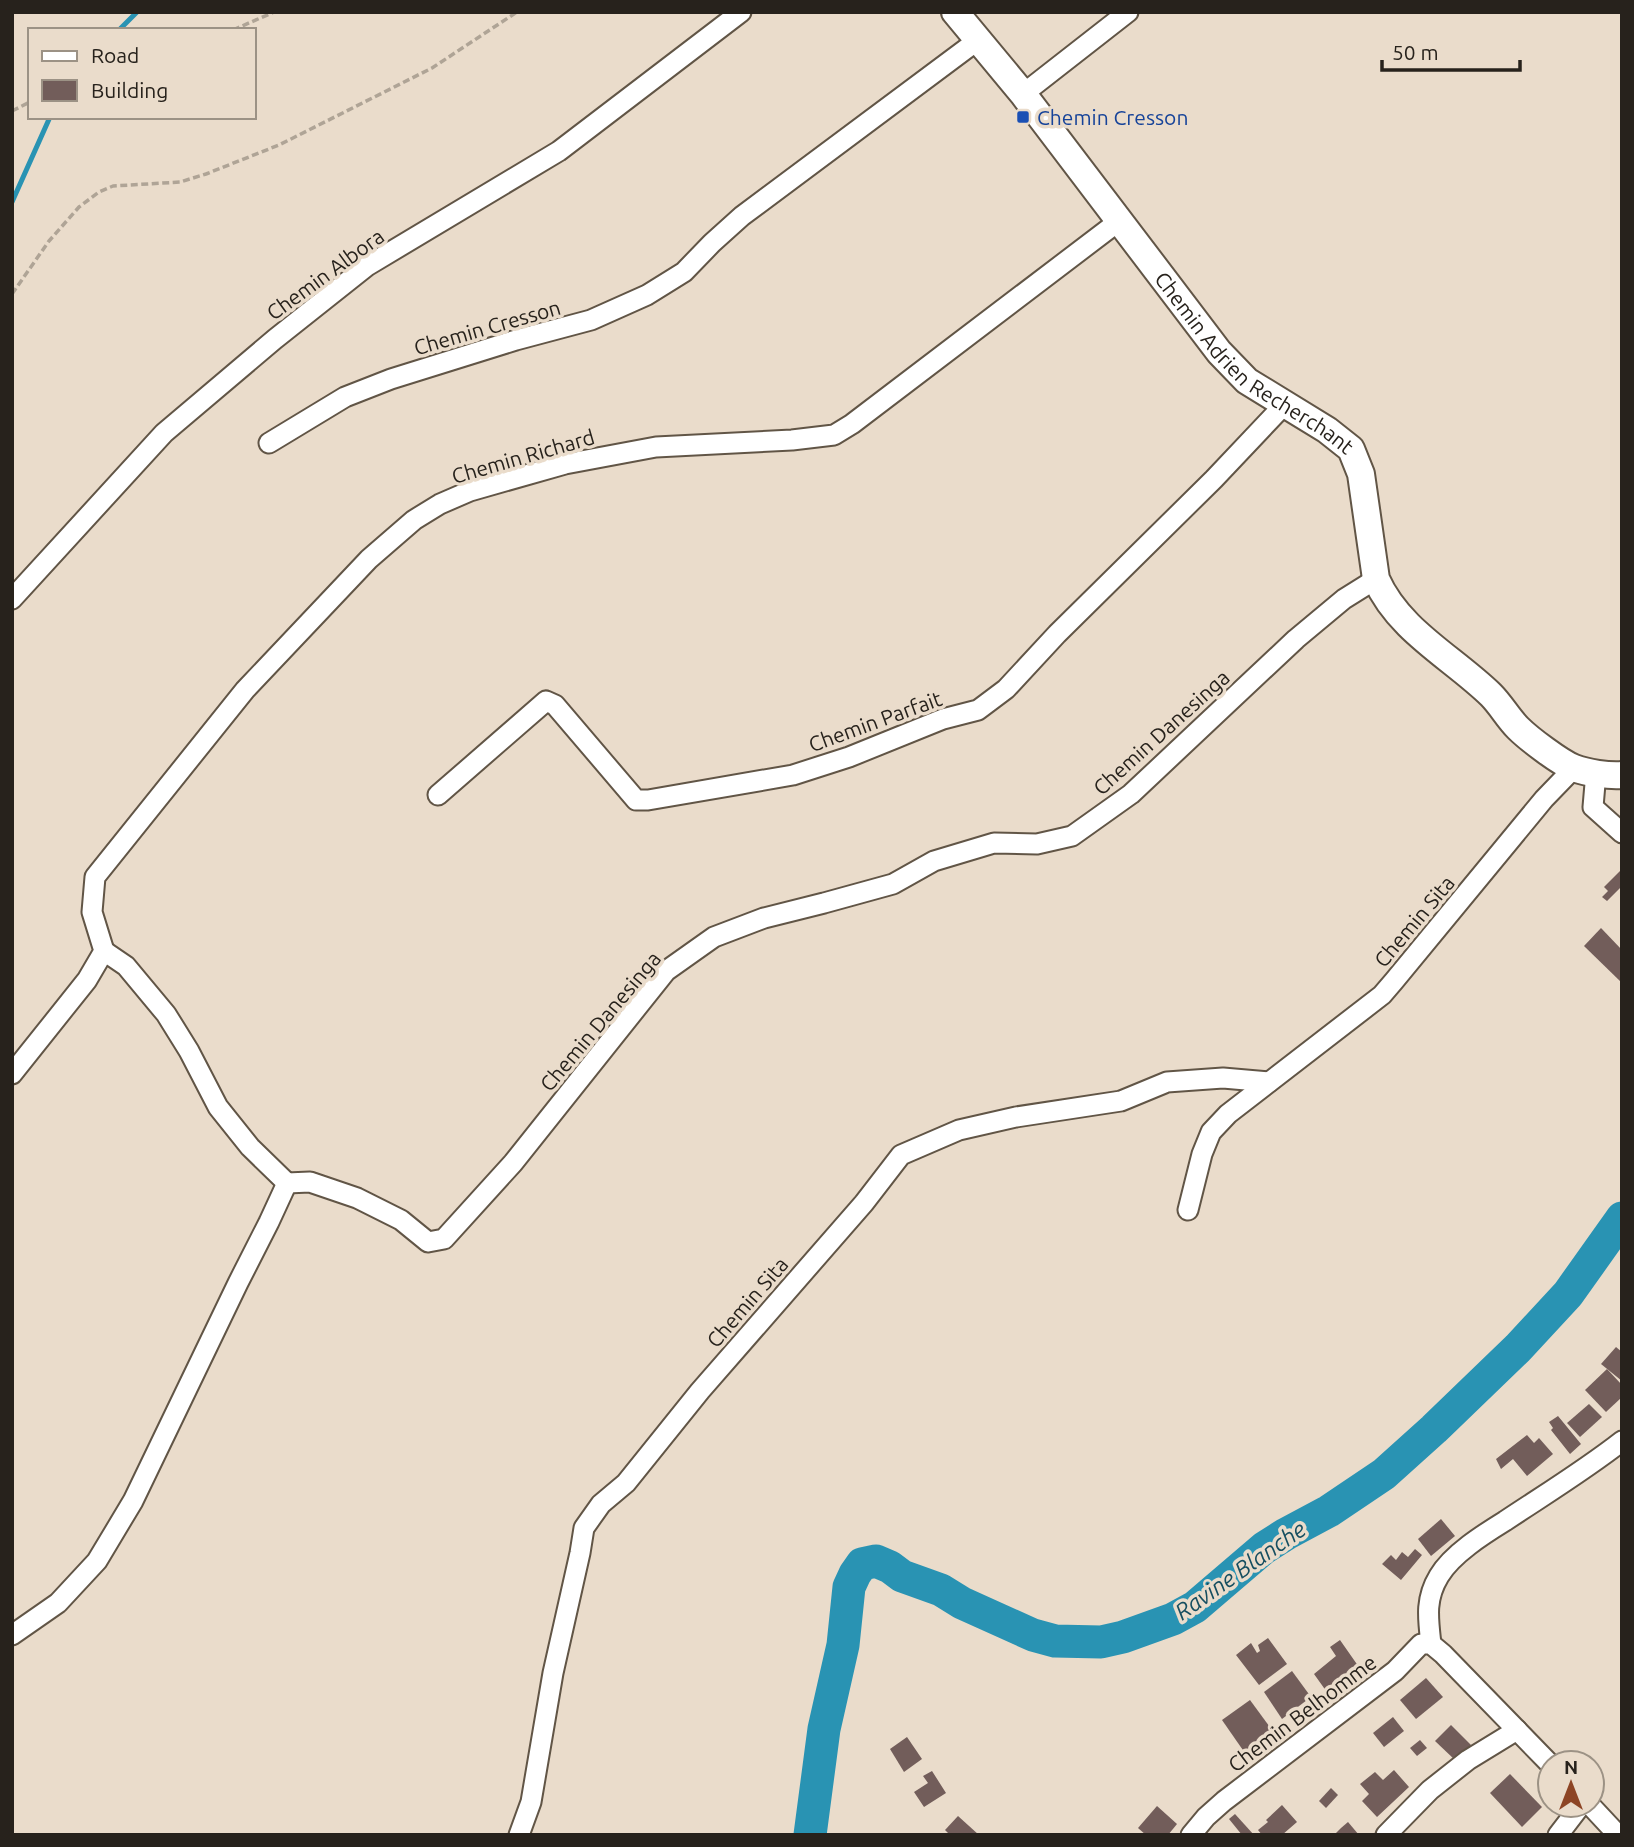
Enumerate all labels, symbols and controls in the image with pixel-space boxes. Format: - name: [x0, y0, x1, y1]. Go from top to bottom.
- legend: [28, 28, 256, 119]
- scale bar: [1382, 28, 1520, 72]
- text: 50 m: [1392, 40, 1439, 64]
- text: Road: [91, 43, 139, 67]
- text: Building: [91, 78, 168, 102]
- place label: Chemin Cresson: [1037, 105, 1188, 129]
- marker: Chemin Cresson: [1015, 109, 1031, 125]
- street label: Chemin Albora: [262, 223, 388, 325]
- street label: Chemin Adrien Recherchant: [1150, 267, 1359, 458]
- street label: Chemin Cresson: [411, 295, 563, 359]
- street label: Chemin Richard: [449, 424, 597, 488]
- street label: Chemin Danesinga: [1088, 665, 1234, 799]
- street label: Chemin Parfait: [805, 686, 945, 756]
- street label: Chemin Sita: [1369, 871, 1459, 971]
- street label: Chemin Danesinga: [535, 946, 665, 1096]
- street label: Chemin Sita: [701, 1252, 793, 1352]
- water label: Ravine Blanche: [1170, 1516, 1310, 1624]
- street label: Chemin Belhomme: [1223, 1650, 1381, 1776]
- north arrow: [1536, 1749, 1606, 1819]
- text: N: [1564, 1756, 1578, 1778]

